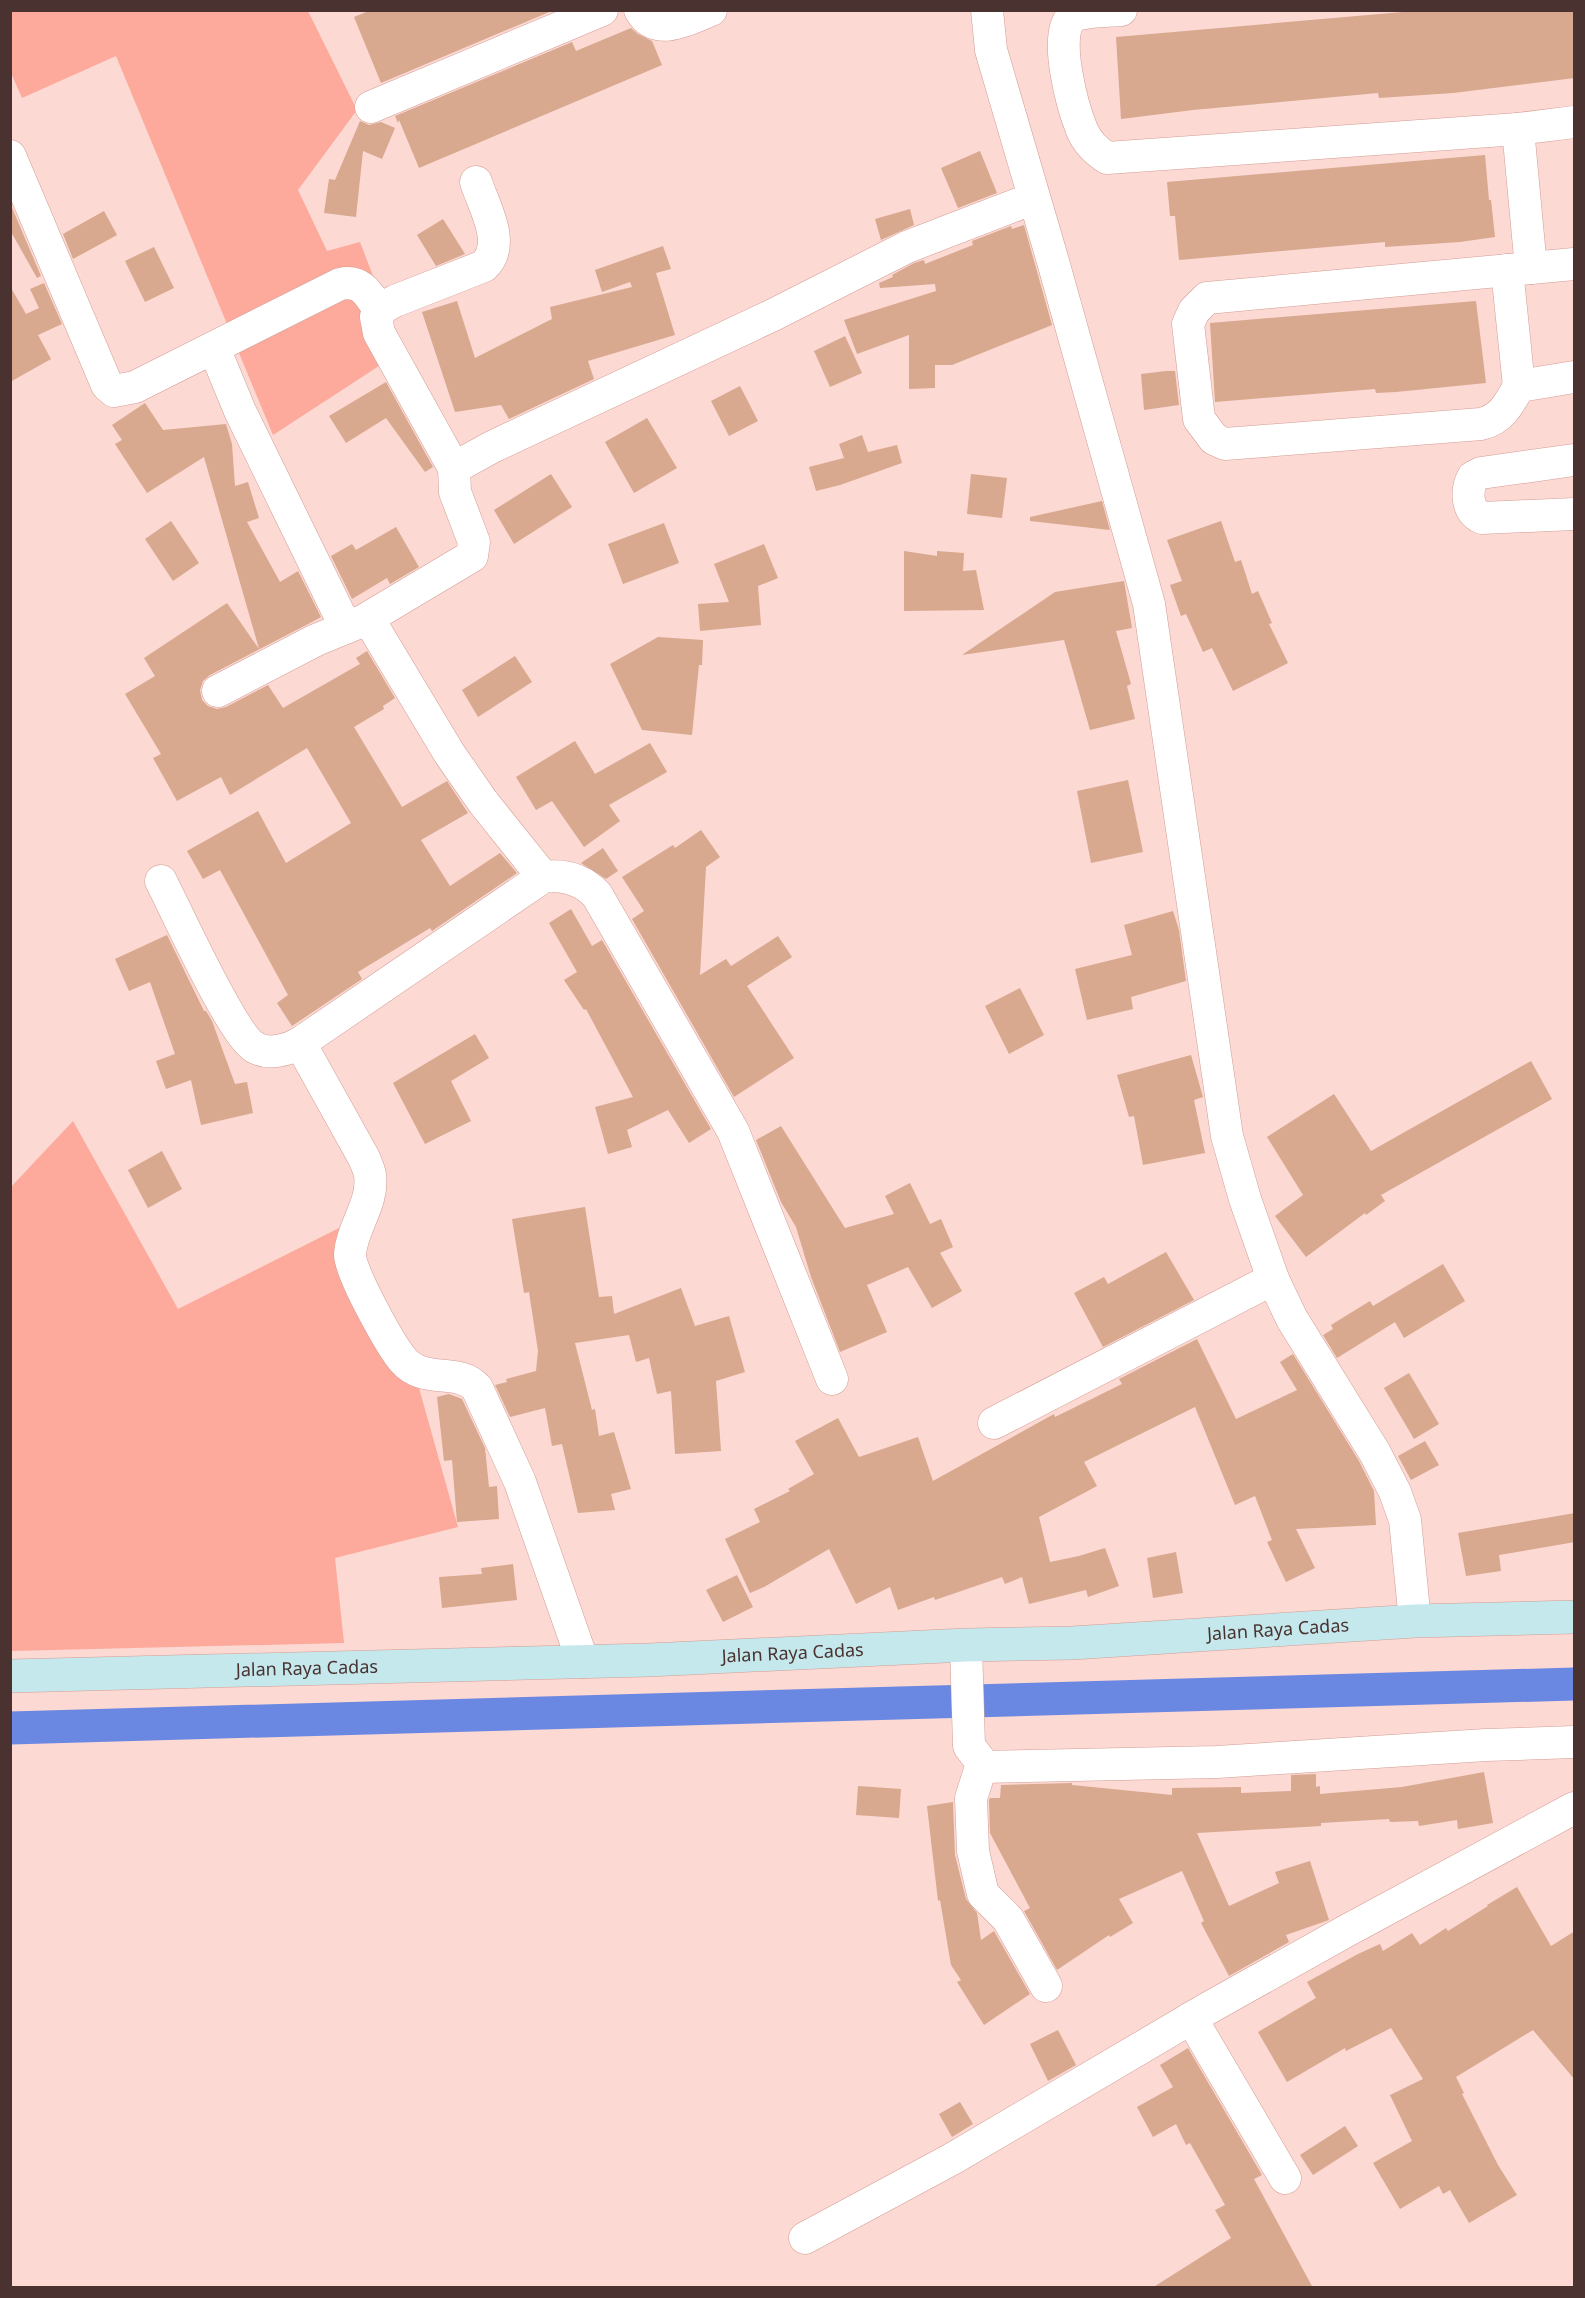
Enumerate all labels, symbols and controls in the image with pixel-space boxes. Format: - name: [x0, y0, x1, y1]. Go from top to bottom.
- street label: Jalan Raya Cadas: [1204, 1612, 1350, 1645]
- street label: Jalan Raya Cadas: [719, 1637, 864, 1668]
- street label: Jalan Raya Cadas: [233, 1654, 378, 1681]

